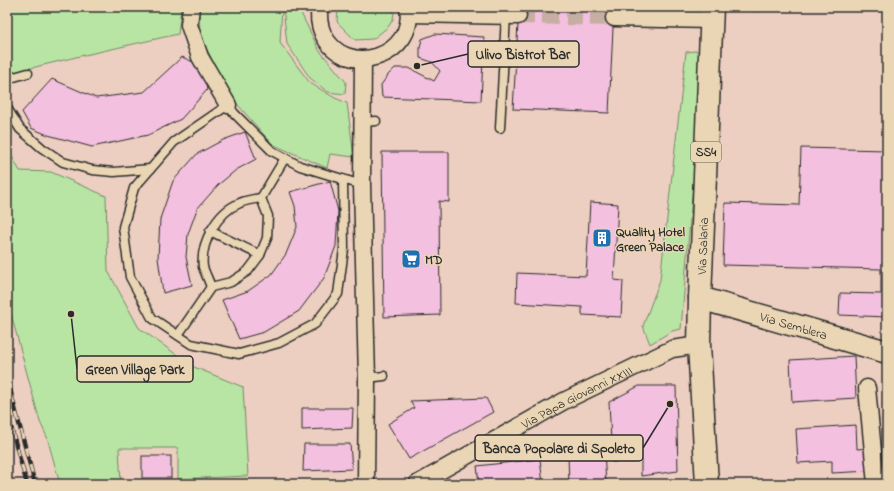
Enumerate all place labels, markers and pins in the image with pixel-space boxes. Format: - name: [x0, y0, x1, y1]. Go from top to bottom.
- callout: Ulivo Bistrot Bar: [468, 41, 579, 67]
- place label: Quality Hotel Green Palace: [616, 223, 685, 257]
- building icon: Quality Hotel Green Palace: [591, 227, 613, 249]
- supermarket icon: MD: [400, 248, 422, 270]
- place label: MD: [425, 251, 443, 270]
- callout: Green Village Park: [77, 356, 193, 382]
- callout: Banca Popolare di Spoleto: [475, 435, 643, 461]

